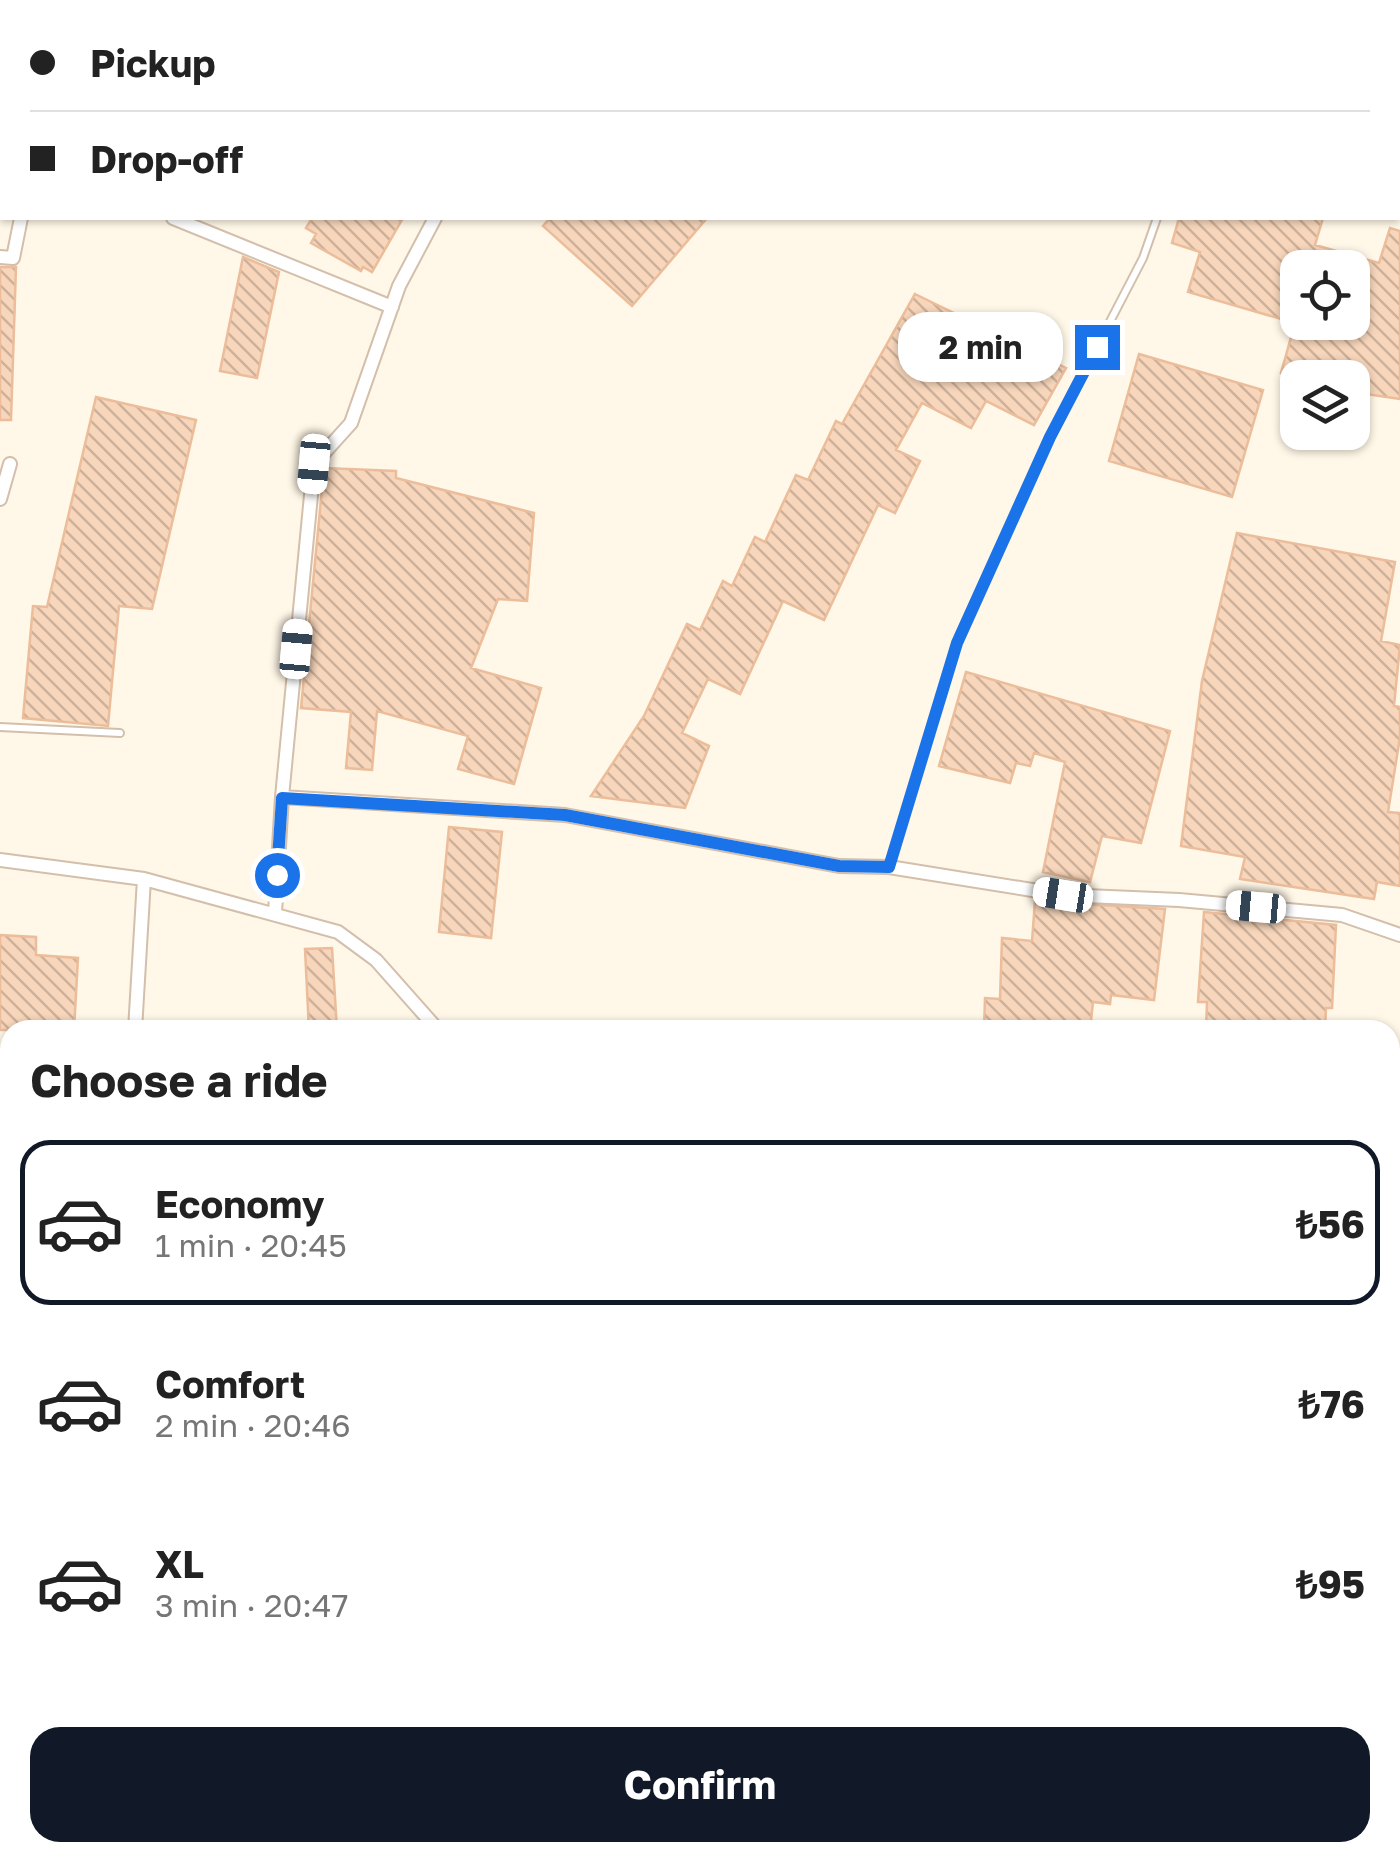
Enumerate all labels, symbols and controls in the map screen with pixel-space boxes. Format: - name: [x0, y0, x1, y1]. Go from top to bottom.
- text: Pickup: [90, 40, 216, 85]
- text: Drop-off: [90, 136, 243, 181]
- map controls: [1280, 250, 1370, 450]
- button: locate: [1280, 250, 1370, 340]
- callout: 2 min: [897, 312, 1062, 382]
- route end: [1075, 325, 1120, 370]
- text: 2 min: [939, 328, 1022, 366]
- button: layers: [1280, 360, 1370, 450]
- car: [296, 433, 332, 495]
- car: [278, 618, 314, 680]
- route start: [255, 853, 300, 898]
- car: [1031, 875, 1095, 915]
- car: [1225, 889, 1287, 925]
- text: Choose a ride: [30, 1053, 328, 1107]
- icon: car: [35, 1178, 125, 1268]
- text: Economy: [155, 1181, 324, 1226]
- text: ₺56: [1296, 1201, 1365, 1246]
- text: 1 min · 20:45: [155, 1226, 347, 1264]
- icon: car: [35, 1358, 125, 1448]
- text: Comfort: [155, 1361, 305, 1406]
- text: ₺76: [1298, 1381, 1365, 1426]
- text: 2 min · 20:46: [155, 1406, 351, 1444]
- icon: car: [35, 1538, 125, 1628]
- text: XL: [155, 1541, 204, 1586]
- text: ₺95: [1296, 1561, 1365, 1606]
- text: 3 min · 20:47: [155, 1586, 348, 1624]
- button: Confirm: [30, 1727, 1370, 1842]

